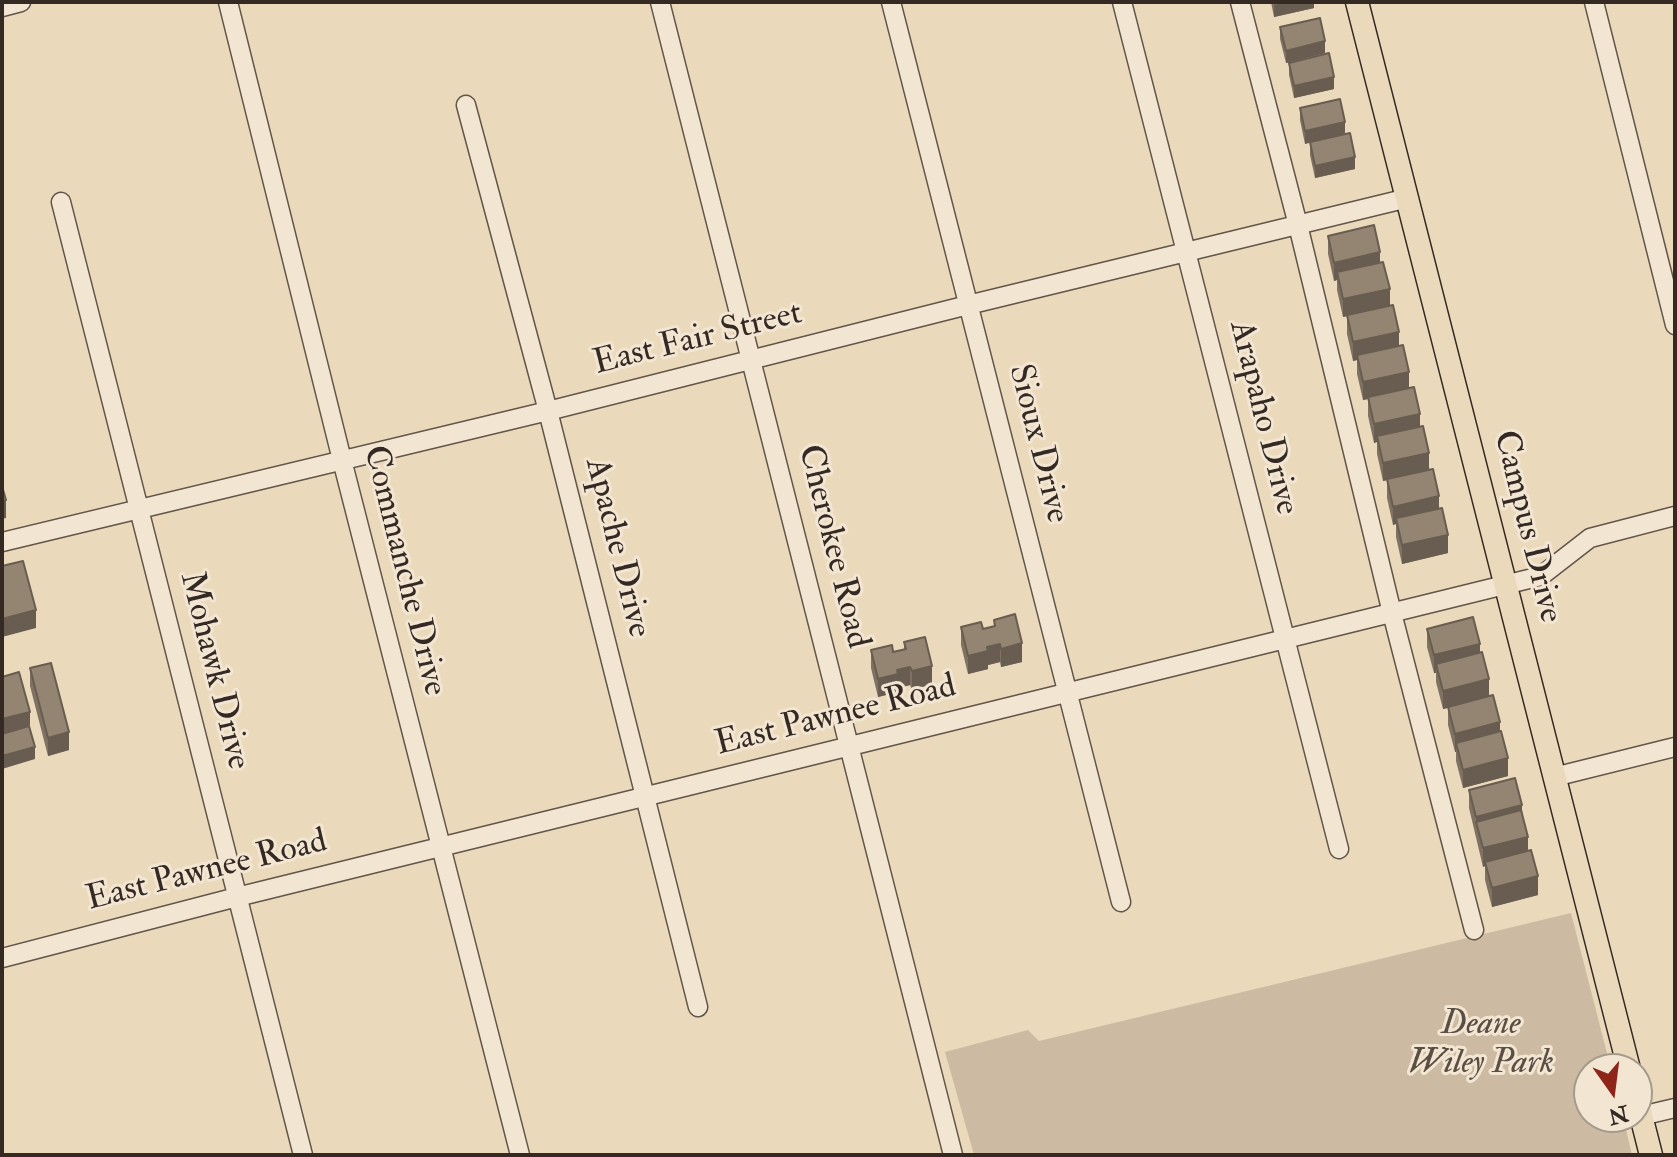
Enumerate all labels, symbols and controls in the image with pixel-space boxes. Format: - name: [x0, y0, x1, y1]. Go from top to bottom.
- street label: East Fair Street: [589, 294, 807, 386]
- street label: Arapaho Drive: [1218, 317, 1306, 519]
- street label: Sioux Drive: [998, 361, 1076, 527]
- street label: Campus Drive: [1482, 427, 1570, 627]
- street label: Cherokee Road: [787, 441, 877, 653]
- street label: Commanche Drive: [352, 442, 454, 700]
- street label: Apache Drive: [574, 454, 658, 642]
- street label: Mohawk Drive: [169, 568, 257, 774]
- street label: East Pawnee Road: [712, 667, 960, 767]
- street label: East Pawnee Road: [83, 822, 331, 922]
- park label: Deane Wiley Park: [1408, 1006, 1554, 1086]
- north arrow: [1573, 1053, 1653, 1133]
- text: N: [1605, 1098, 1631, 1130]

